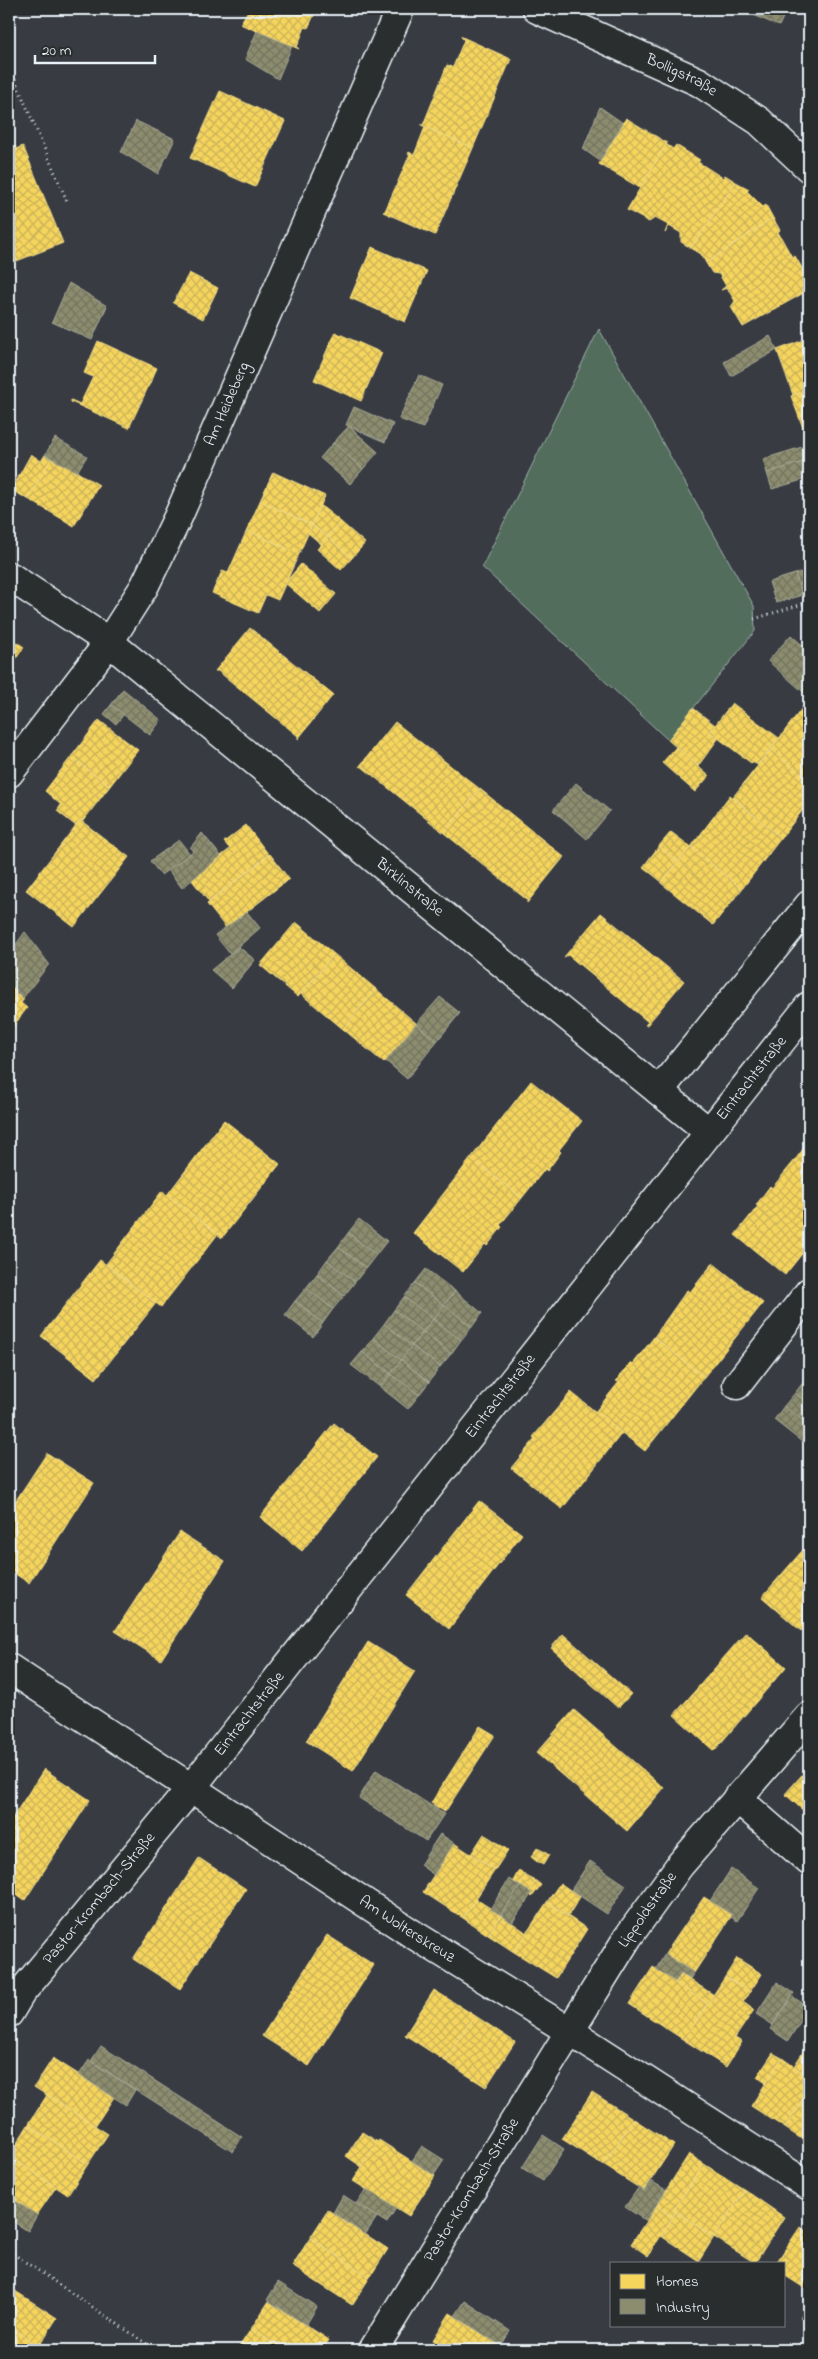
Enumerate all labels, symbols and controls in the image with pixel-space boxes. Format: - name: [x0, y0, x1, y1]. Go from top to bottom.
- scale bar: [35, 32, 155, 64]
- text: 20 m: [42, 40, 72, 62]
- street label: Bolligstraße: [641, 47, 723, 103]
- street label: Am Heideberg: [198, 358, 256, 450]
- street label: Birklinstraße: [370, 852, 450, 923]
- street label: Eintrachtstraße: [711, 1030, 793, 1126]
- street label: Eintrachtstraße: [460, 1348, 542, 1444]
- street label: Eintrachtstraße: [208, 1666, 291, 1762]
- street label: Pastor-Krombach-Straße: [37, 1826, 162, 1970]
- street label: Lippoldstraße: [612, 1866, 684, 1952]
- street label: Am Wolterskreuz: [354, 1890, 460, 1969]
- street label: Pastor-Krombach-Straße: [418, 2112, 526, 2267]
- legend: [610, 2262, 786, 2326]
- text: Homes: [656, 2271, 699, 2293]
- text: Industry: [656, 2297, 710, 2320]

